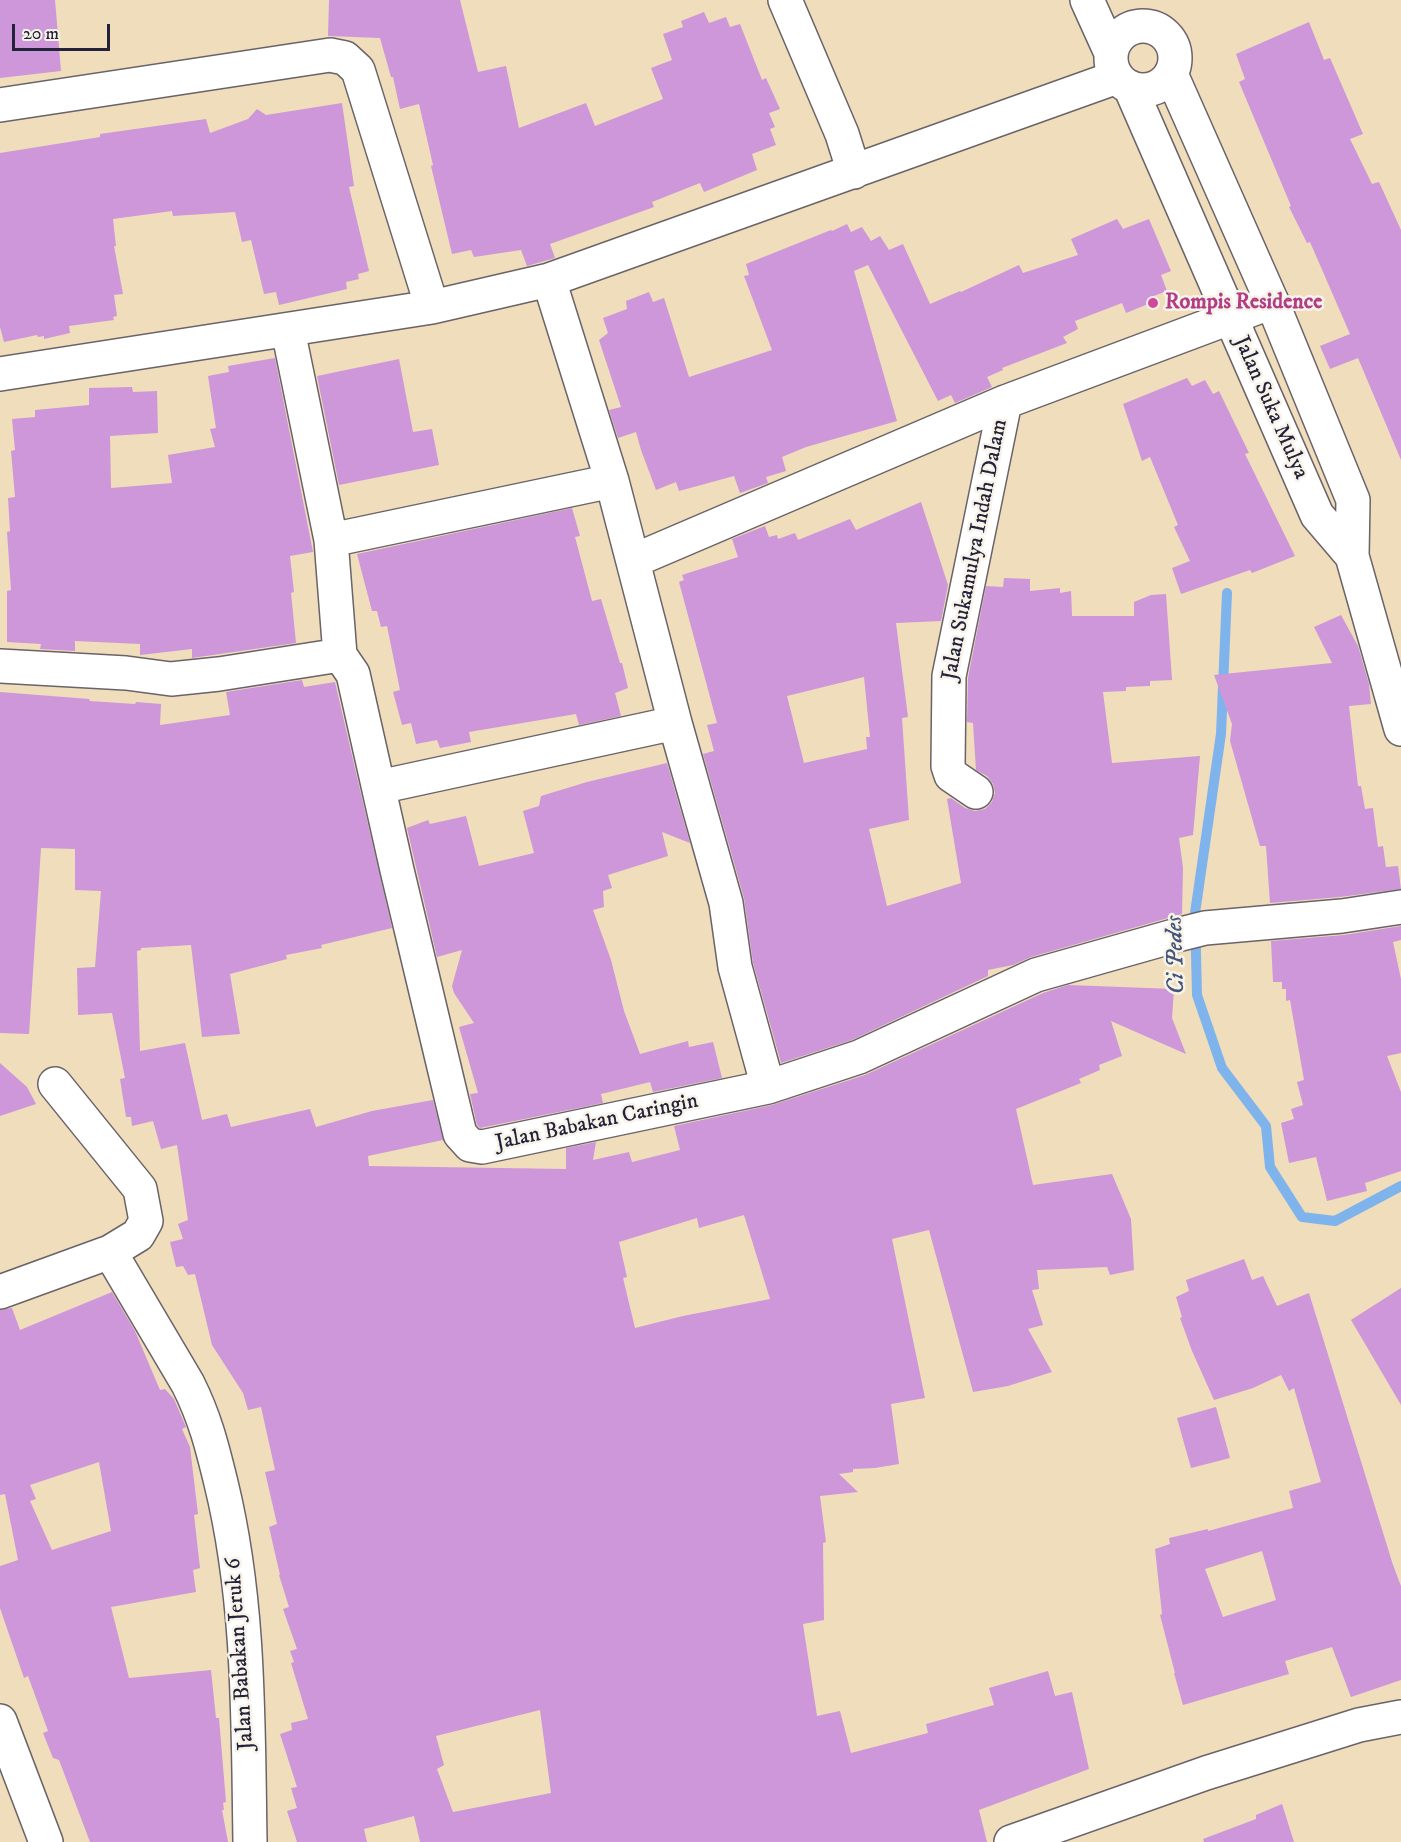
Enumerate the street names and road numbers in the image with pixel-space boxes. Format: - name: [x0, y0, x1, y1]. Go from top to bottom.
- street label: Jalan Suka Mulya: [1227, 333, 1313, 483]
- street label: Jalan Sukamulya Indah Dalam: [938, 417, 1014, 683]
- street label: Jalan Babakan Caringin: [493, 1089, 701, 1157]
- street label: Jalan Babakan Jeruk 6: [221, 1557, 261, 1751]

